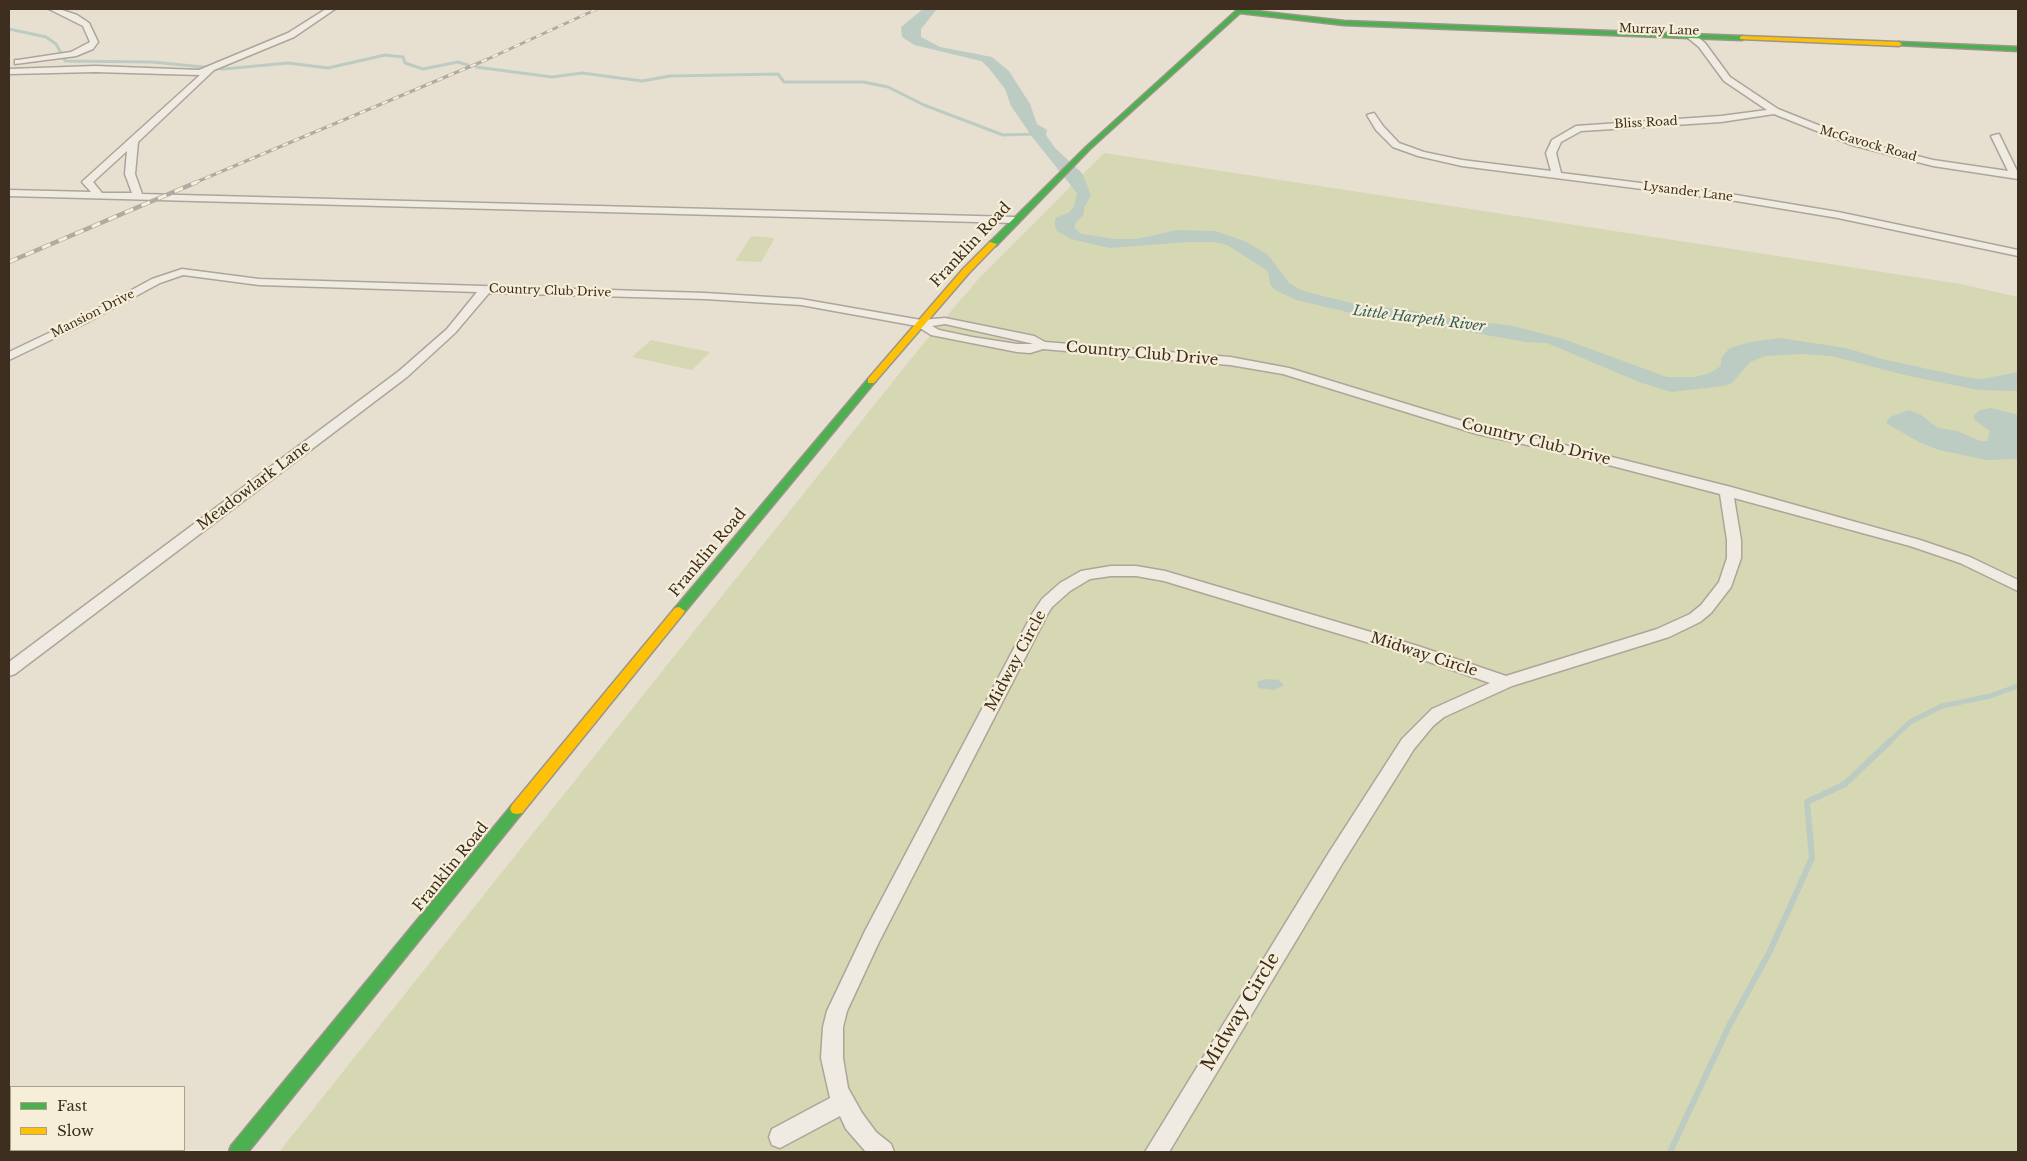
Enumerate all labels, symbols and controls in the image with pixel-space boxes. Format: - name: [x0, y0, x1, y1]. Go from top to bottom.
- street label: Murray Lane: [1619, 21, 1699, 39]
- street label: Bliss Road: [1614, 114, 1678, 132]
- street label: McGavock Road: [1818, 123, 1918, 165]
- street label: Lysander Lane: [1642, 179, 1734, 205]
- street label: Franklin Road: [927, 199, 1015, 291]
- street label: Country Club Drive: [489, 282, 611, 300]
- street label: Mansion Drive: [49, 287, 137, 341]
- water label: Little Harpeth River: [1352, 303, 1486, 335]
- street label: Country Club Drive: [1065, 338, 1219, 370]
- street label: Country Club Drive: [1460, 415, 1612, 469]
- street label: Meadowlark Lane: [194, 438, 314, 534]
- street label: Franklin Road: [666, 505, 750, 601]
- street label: Midway Circle: [982, 607, 1050, 715]
- street label: Midway Circle: [1368, 629, 1480, 681]
- street label: Franklin Road: [410, 819, 492, 915]
- street label: Midway Circle: [1197, 949, 1285, 1075]
- legend: [10, 1086, 185, 1151]
- text: Fast: [57, 1096, 87, 1115]
- text: Slow: [57, 1121, 94, 1140]

